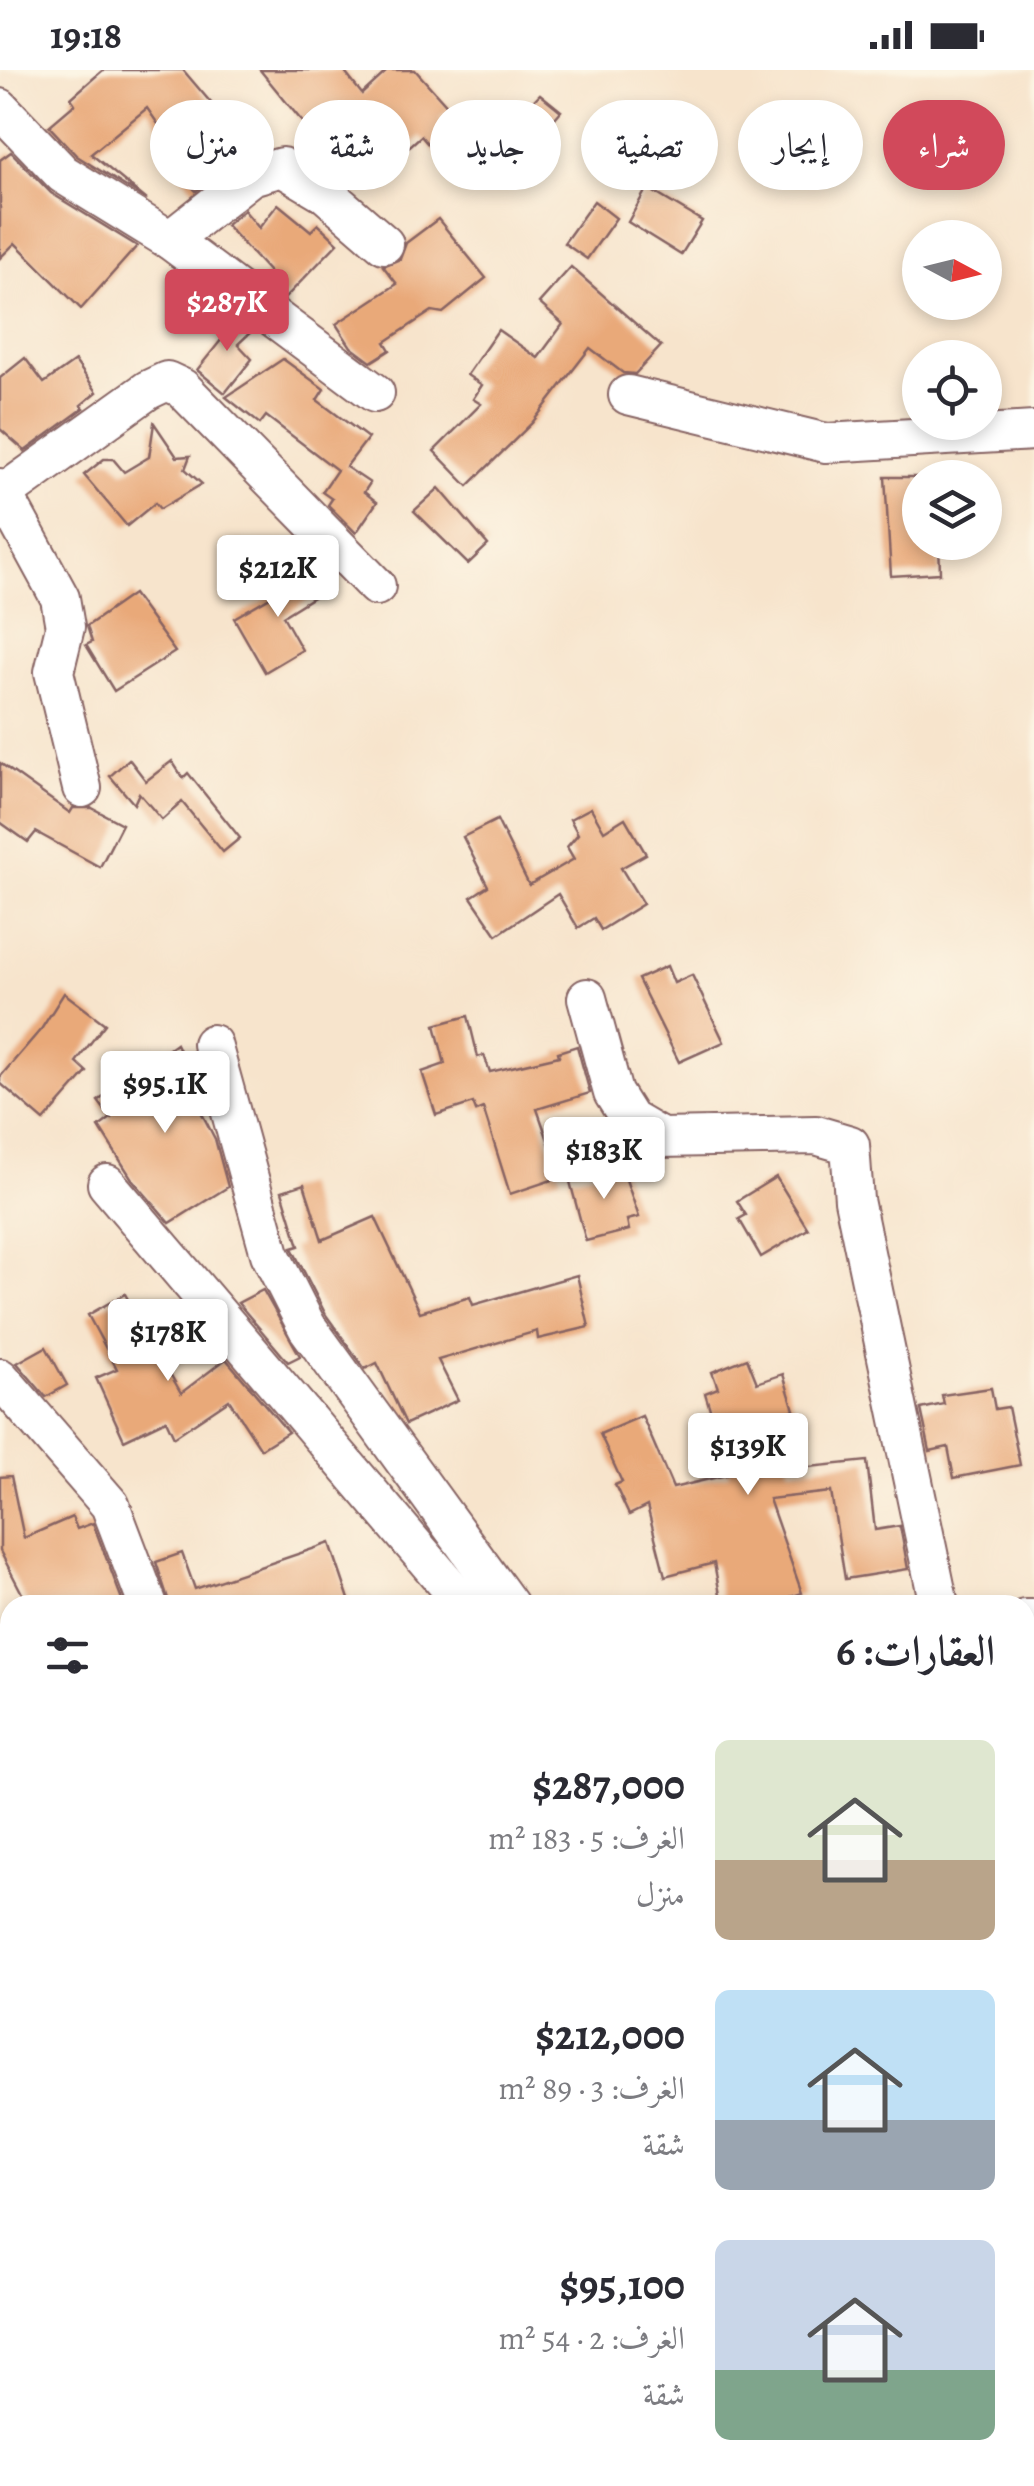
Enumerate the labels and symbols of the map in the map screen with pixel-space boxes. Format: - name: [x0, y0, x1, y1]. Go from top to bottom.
- north arrow: [902, 220, 1002, 320]
- pin: $287K: [157, 269, 297, 354]
- pin: $212K: [208, 535, 348, 620]
- pin: $95.1K: [84, 1051, 246, 1136]
- pin: $183K: [534, 1117, 674, 1202]
- pin: $178K: [98, 1299, 238, 1384]
- pin: $139K: [678, 1413, 818, 1498]

